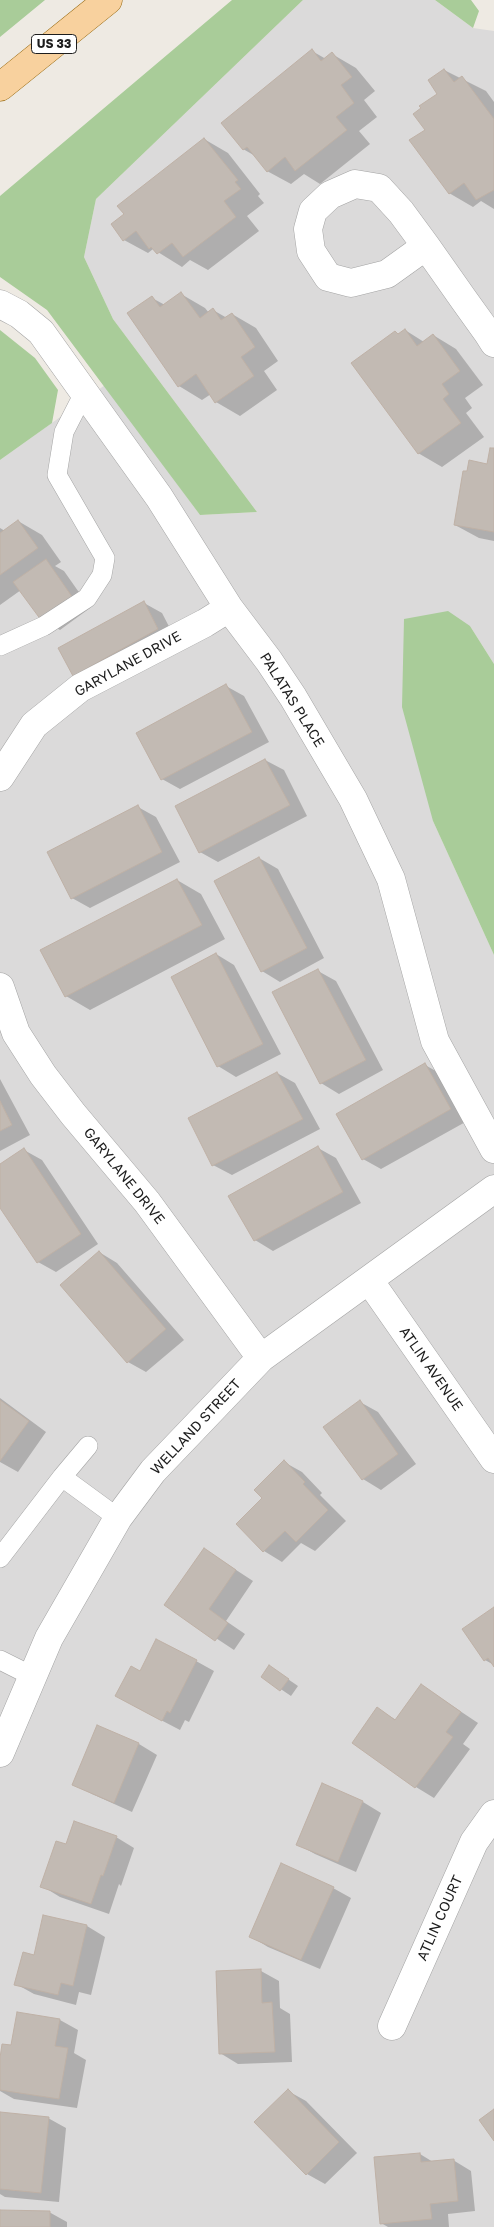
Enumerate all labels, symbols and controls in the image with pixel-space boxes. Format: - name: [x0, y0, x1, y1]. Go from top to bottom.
- road number: US 33: [32, 34, 76, 54]
- street label: GARYLANE DRIVE: [72, 628, 184, 700]
- street label: PALATAS PLACE: [256, 650, 328, 750]
- street label: GARYLANE DRIVE: [80, 1124, 168, 1228]
- street label: ATLIN AVENUE: [396, 1324, 466, 1414]
- street label: WELLAND STREET: [147, 1376, 245, 1478]
- street label: ATLIN COURT: [414, 1873, 466, 1963]

